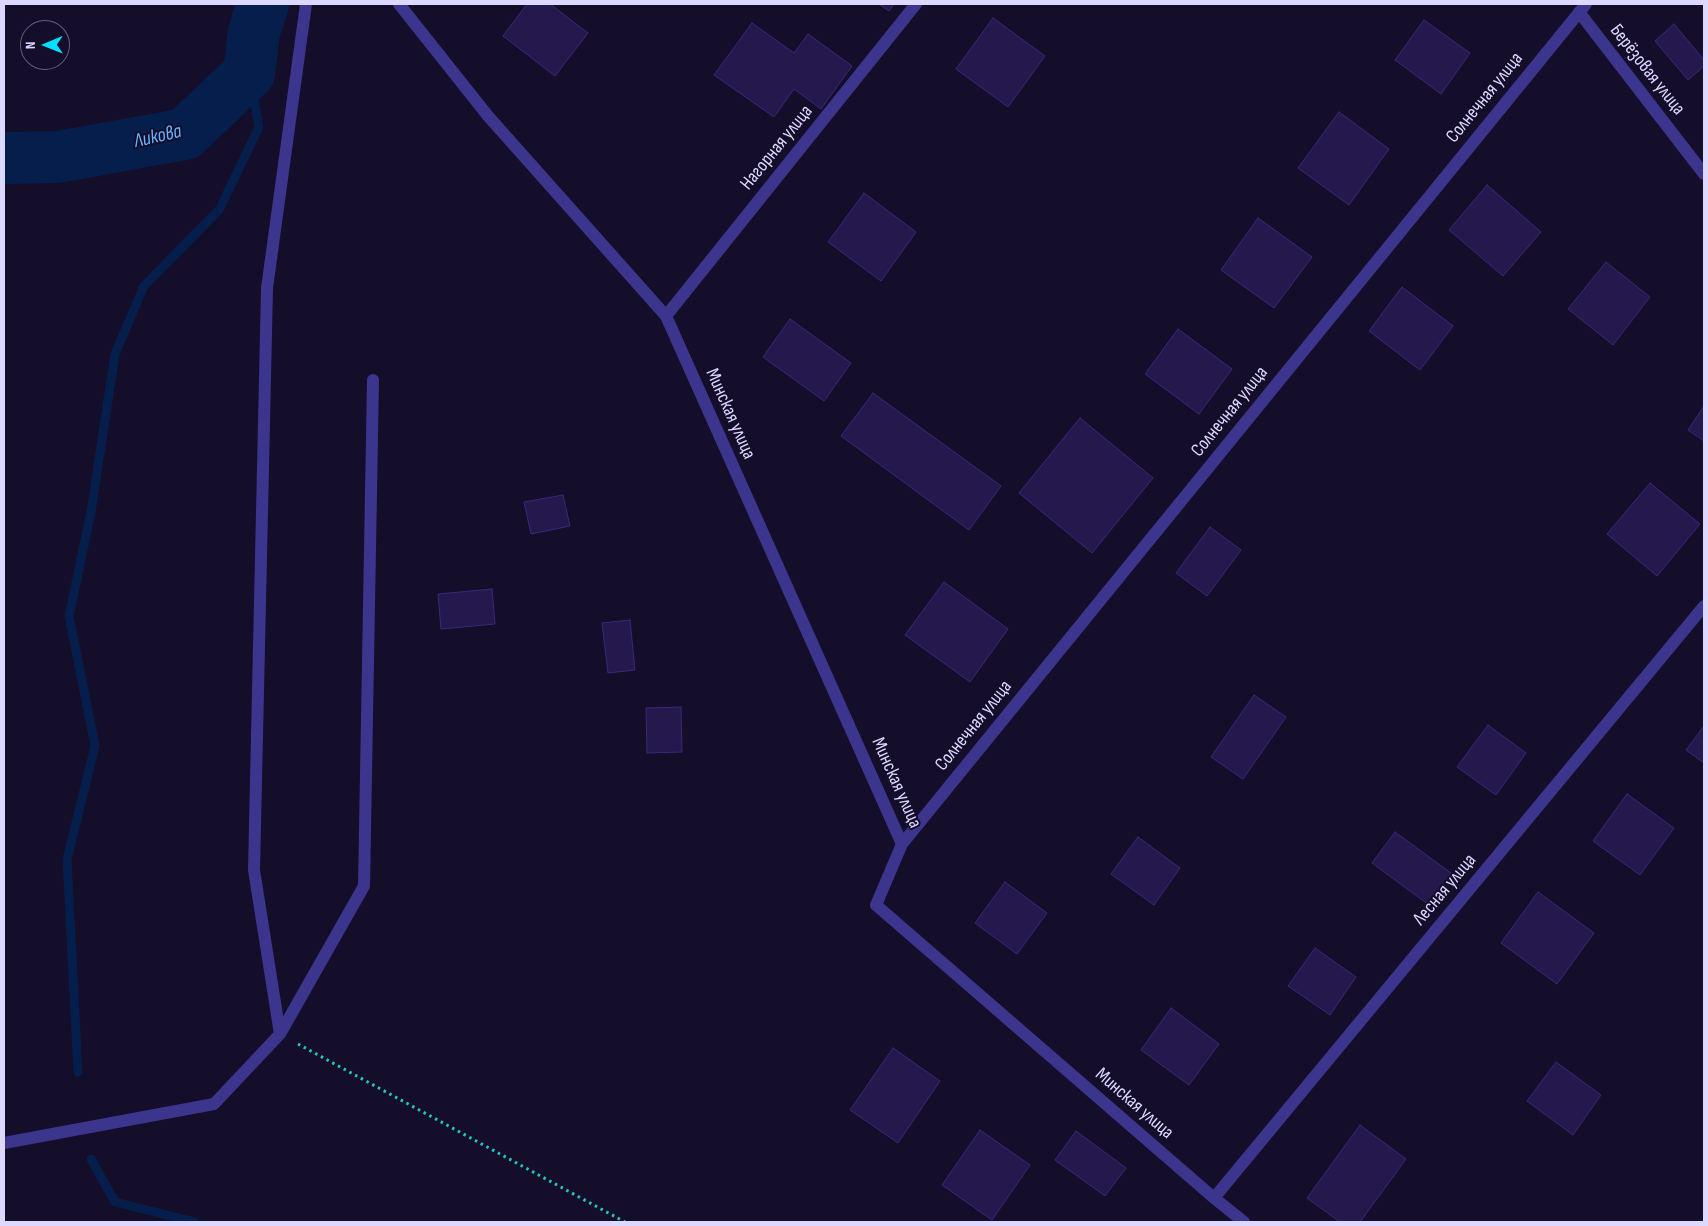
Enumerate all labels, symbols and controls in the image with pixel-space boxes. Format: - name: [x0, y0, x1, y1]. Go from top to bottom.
- north arrow: [20, 20, 70, 70]
- street label: Берёзовая улица: [1604, 20, 1690, 120]
- text: N: [22, 41, 39, 49]
- street label: Солнечная улица: [1442, 48, 1528, 148]
- street label: Нагорная улица: [736, 101, 818, 195]
- water label: Ликова: [132, 120, 184, 154]
- street label: Солнечная улица: [1187, 362, 1273, 462]
- street label: Минская улица: [700, 365, 760, 463]
- street label: Солнечная улица: [931, 676, 1017, 776]
- street label: Минская улица: [866, 734, 926, 832]
- street label: Лесная улица: [1409, 850, 1481, 930]
- street label: Минская улица: [1090, 1064, 1178, 1144]

